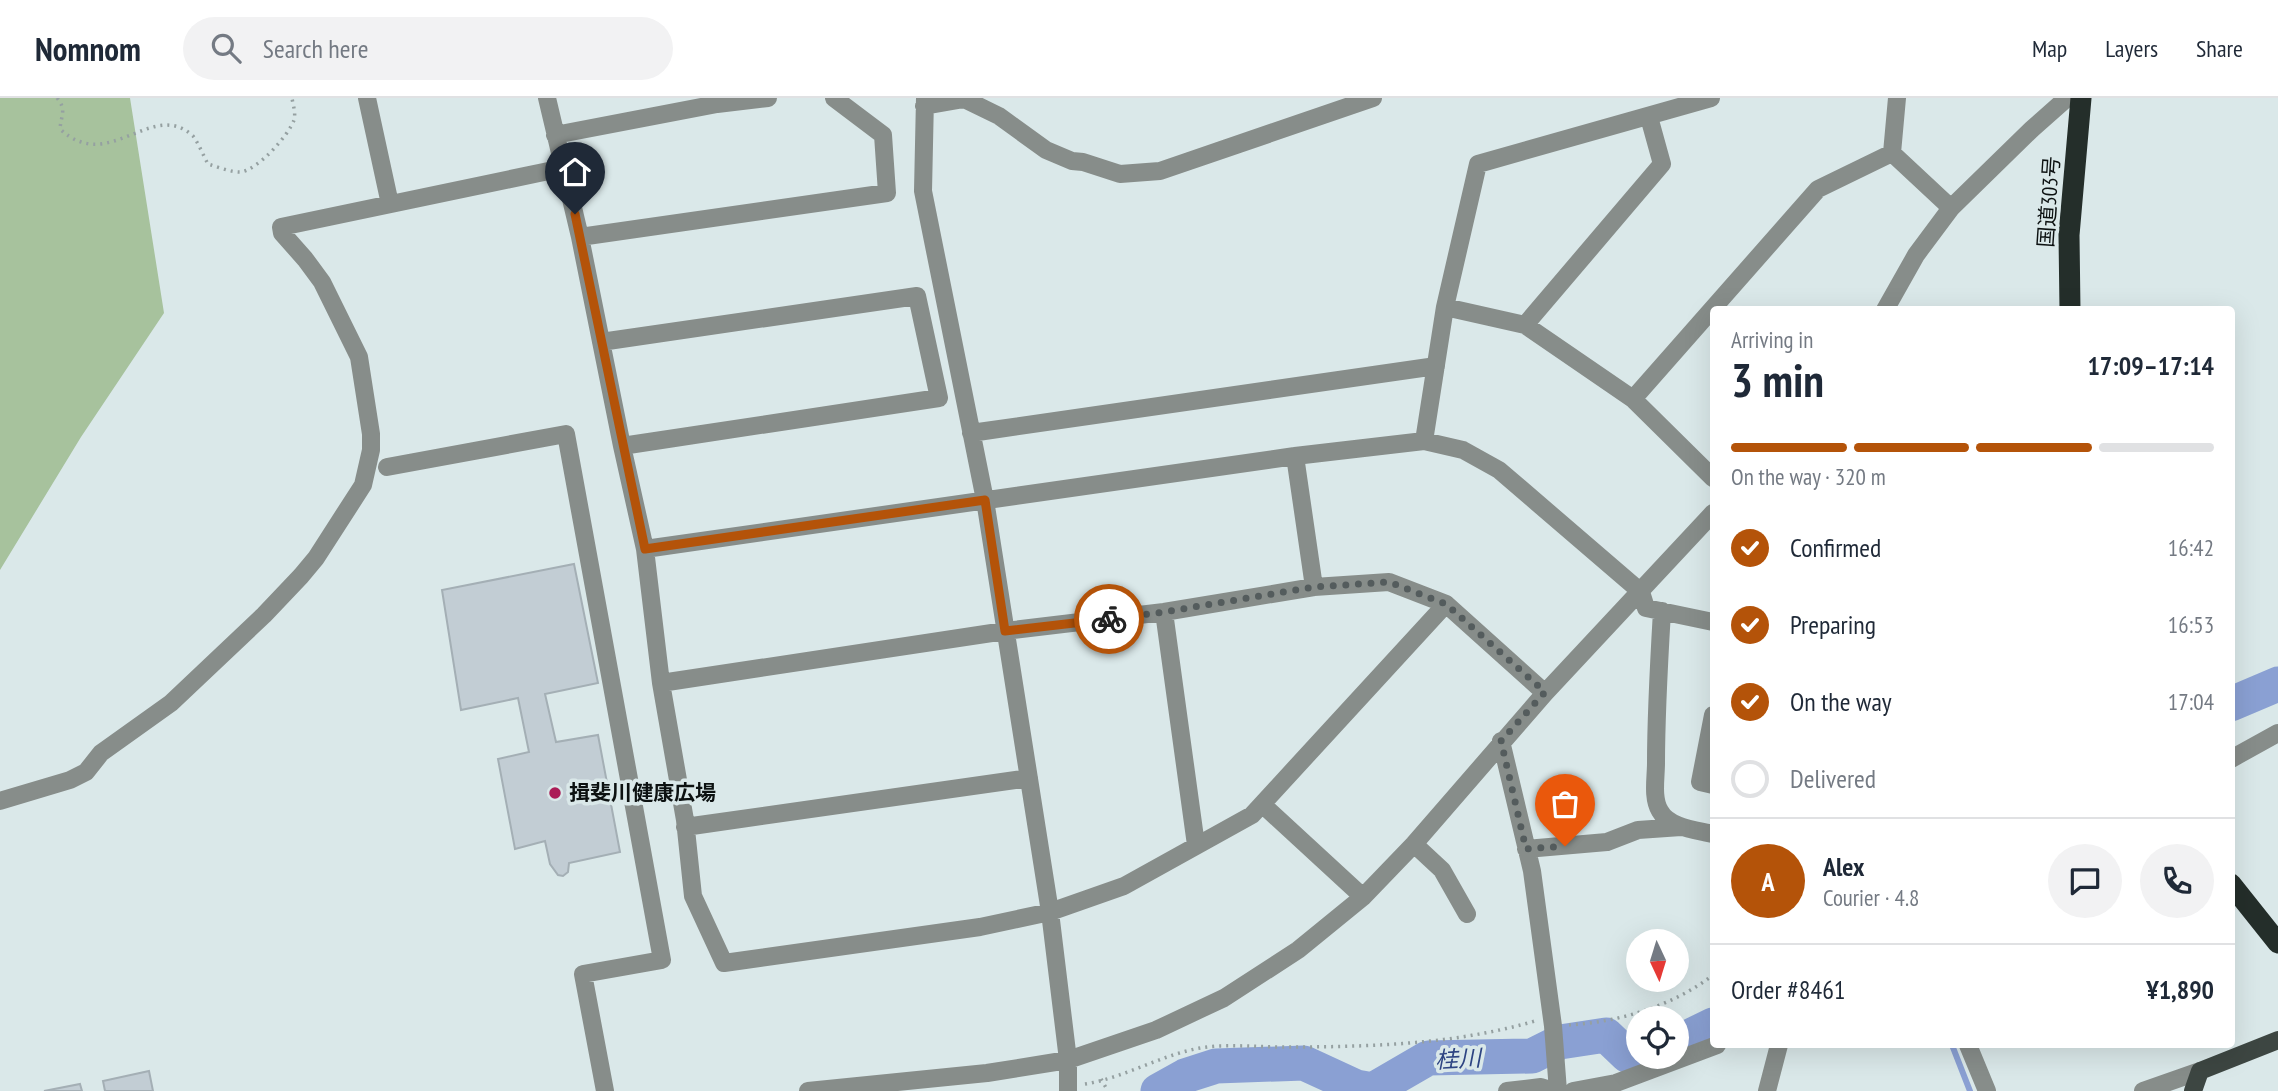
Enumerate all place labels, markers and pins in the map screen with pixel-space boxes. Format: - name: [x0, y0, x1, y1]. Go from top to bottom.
- pin: [545, 142, 605, 214]
- pin: [1535, 774, 1595, 846]
- place label: 揖斐川健康広場: [569, 779, 716, 806]
- marker: 揖斐川健康広場: [547, 785, 563, 801]

